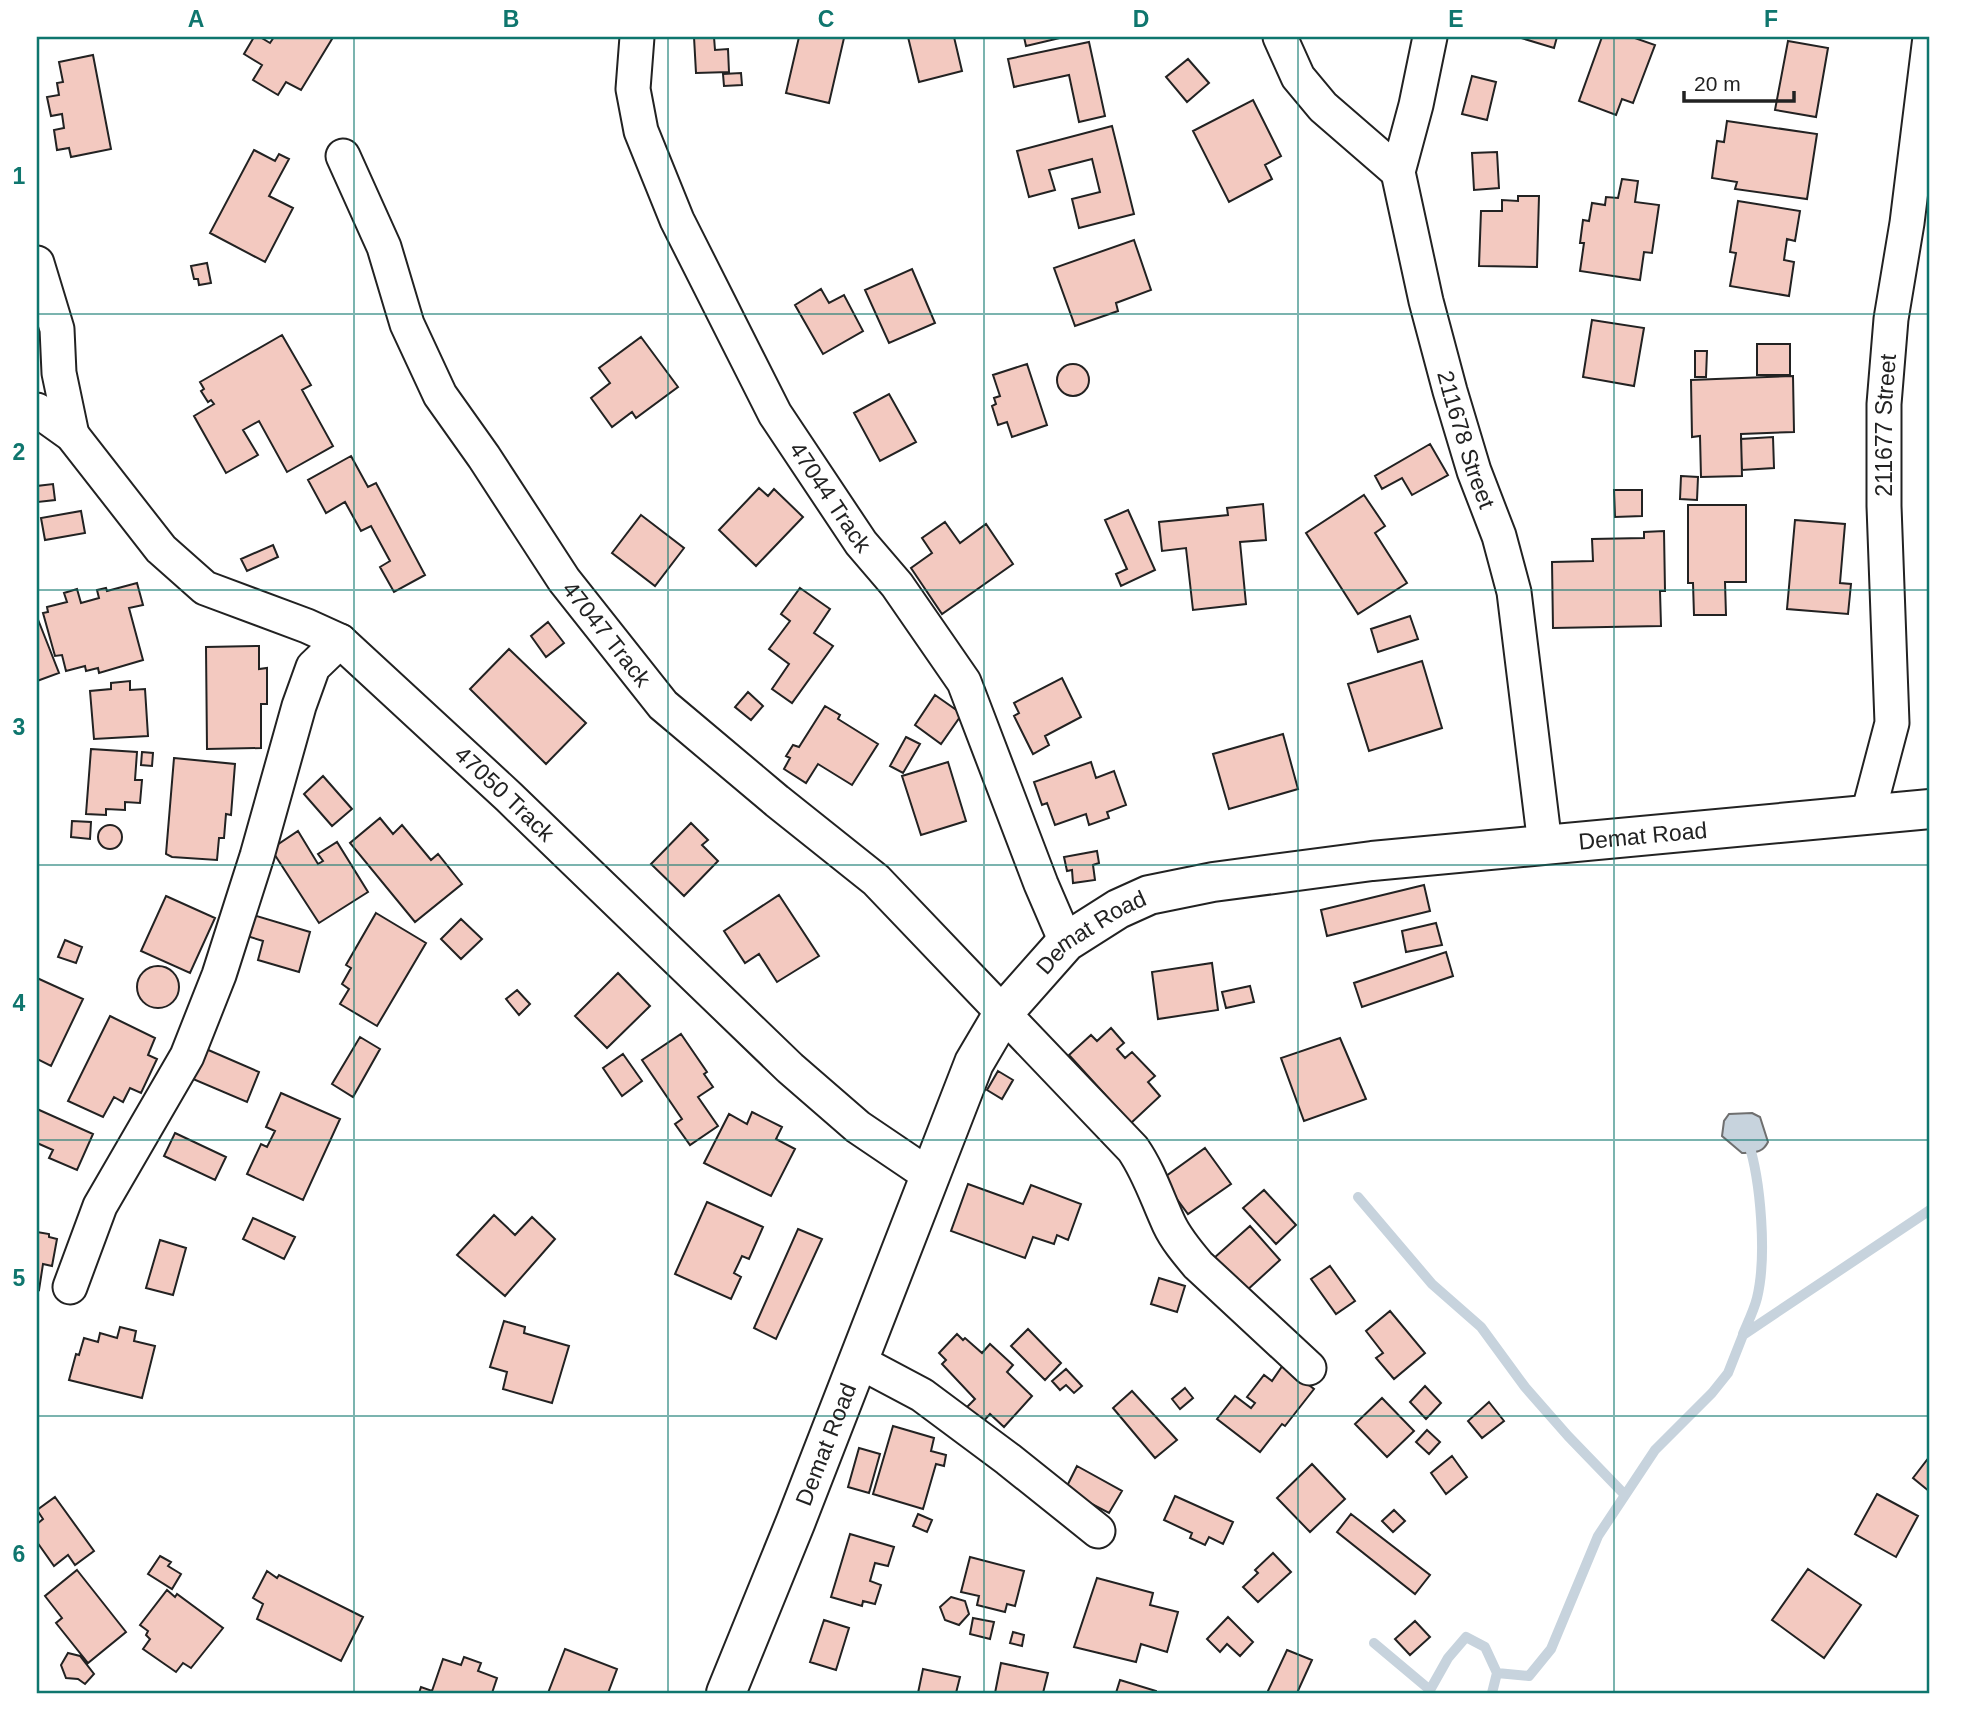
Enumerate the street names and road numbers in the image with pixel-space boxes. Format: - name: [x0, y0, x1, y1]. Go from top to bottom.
- street label: 211677 Street: [1871, 352, 1901, 497]
- street label: 211678 Street: [1432, 368, 1500, 513]
- street label: 47044 Track: [784, 437, 876, 558]
- street label: 47047 Track: [557, 576, 657, 692]
- street label: 47050 Track: [450, 741, 560, 847]
- street label: Demat Road: [1577, 817, 1708, 855]
- street label: Demat Road: [1031, 885, 1150, 979]
- street label: Demat Road: [790, 1379, 861, 1509]

